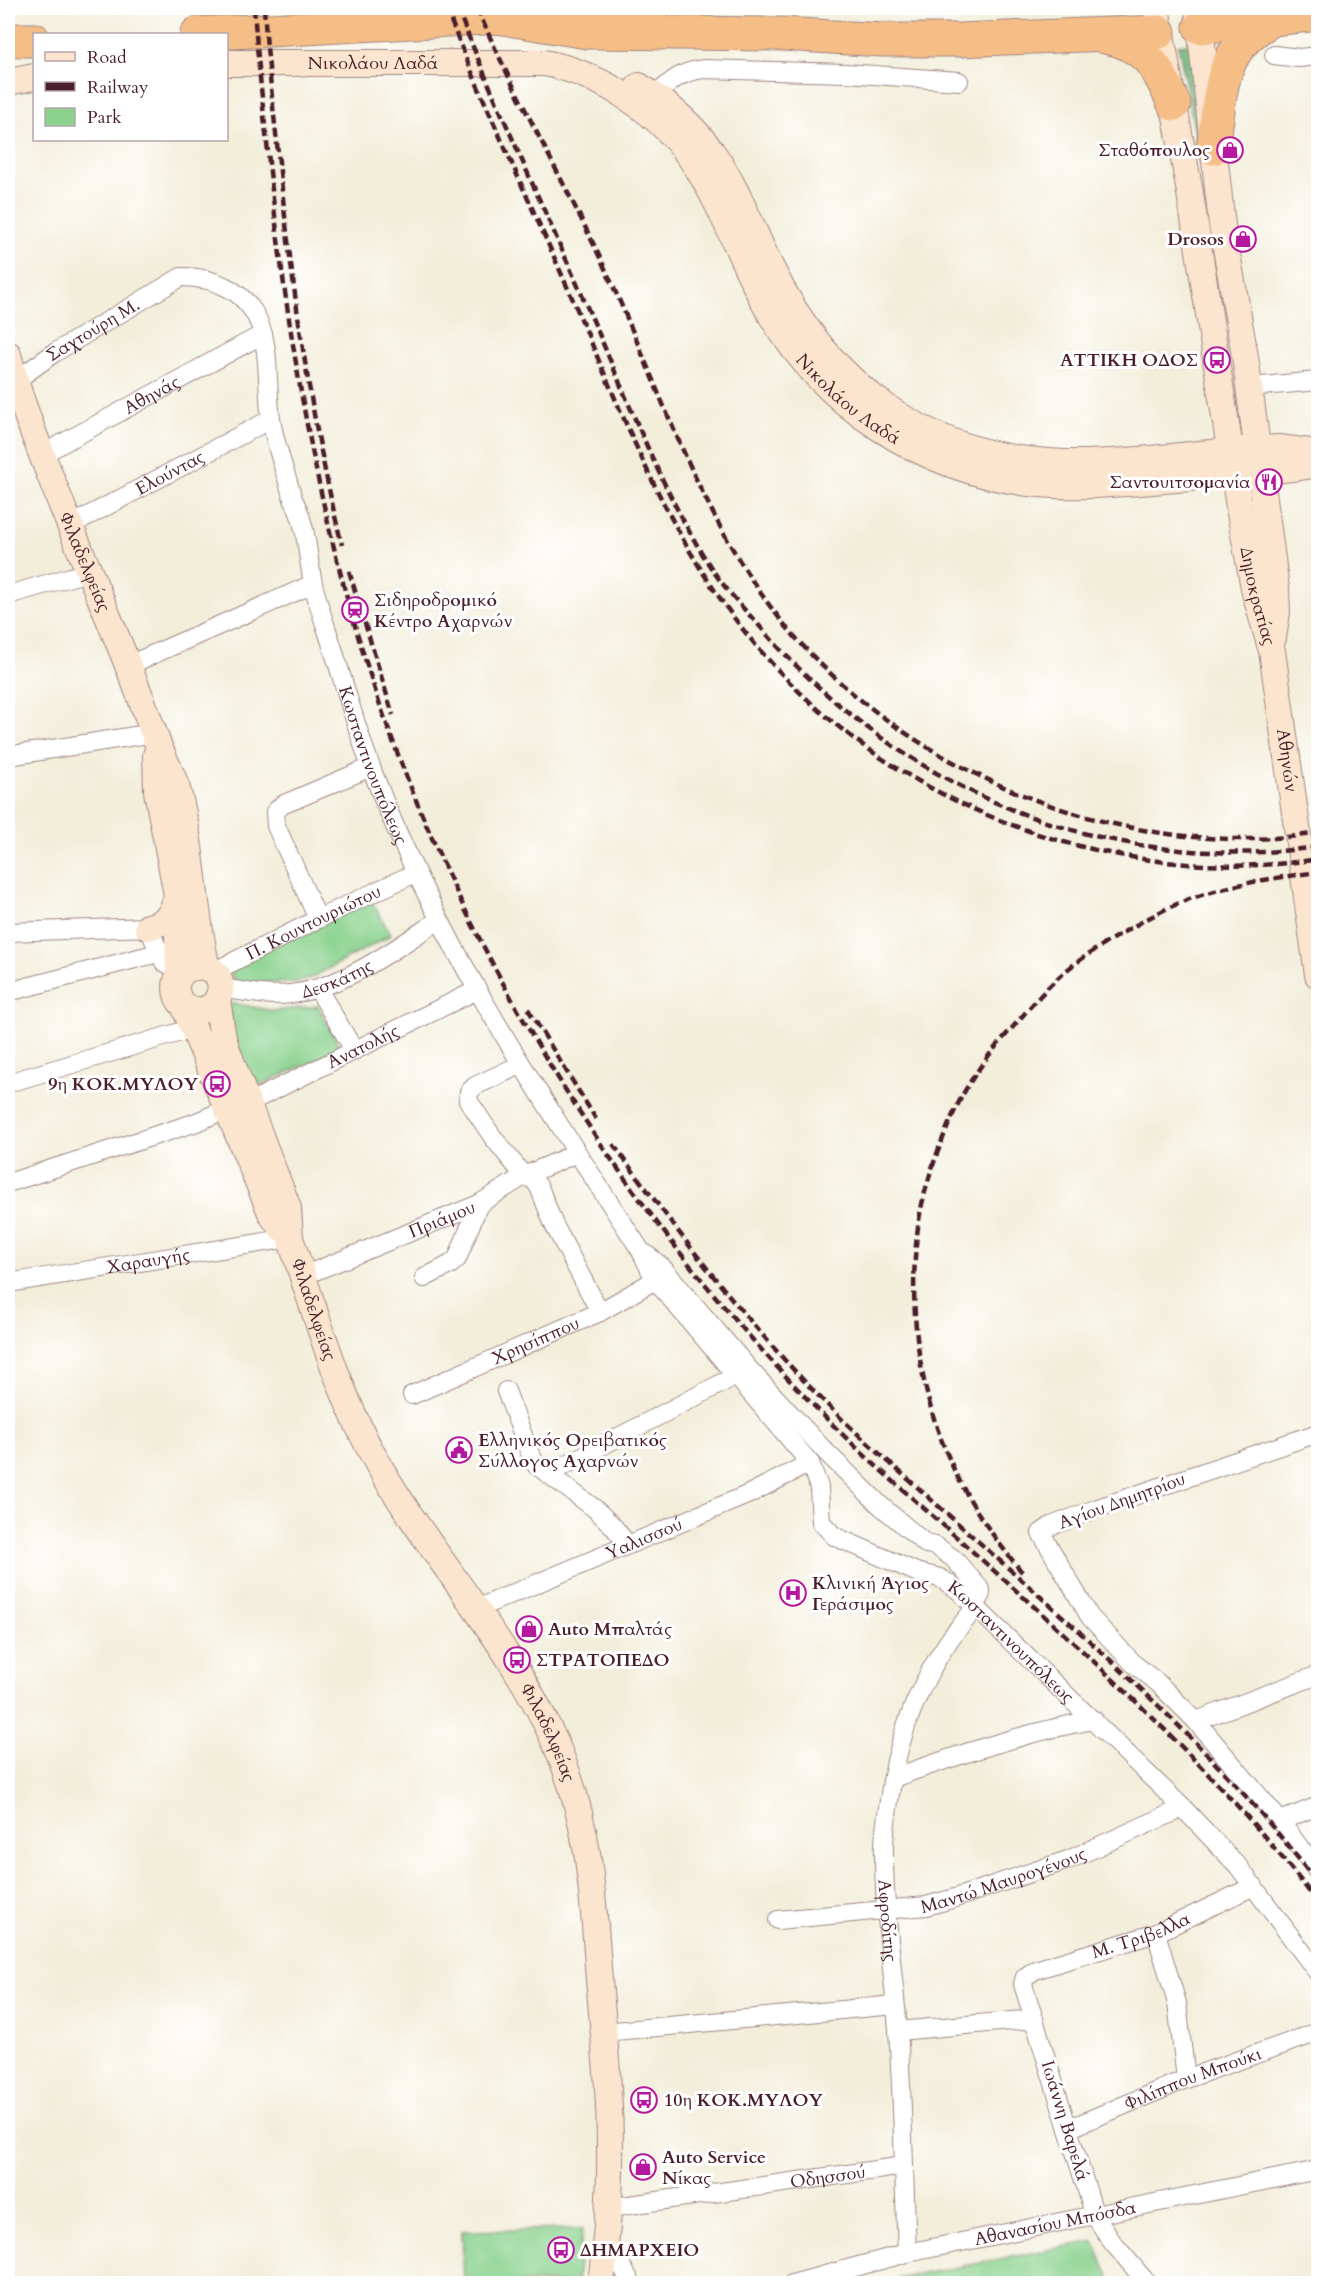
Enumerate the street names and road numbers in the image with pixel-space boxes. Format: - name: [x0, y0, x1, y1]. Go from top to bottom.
- street label: Νικολάου Λαδά: [307, 51, 439, 76]
- street label: Σαχτούρη Μ.: [41, 292, 144, 367]
- street label: Νικολάου Λαδά: [790, 348, 906, 451]
- street label: Αθηνάς: [119, 369, 184, 420]
- street label: Ελούντας: [131, 444, 209, 501]
- street label: Φιλαδελφείας: [53, 508, 117, 616]
- street label: Δημοκρατίας: [1234, 545, 1282, 649]
- street label: Κωσταντινουπόλεως: [333, 683, 414, 849]
- street label: Αθηνών: [1271, 727, 1304, 793]
- street label: Π. Κουντουριώτου: [241, 878, 385, 966]
- street label: Δεσκάτης: [299, 953, 377, 1004]
- street label: Ανατολής: [323, 1018, 403, 1075]
- street label: Πριάμου: [405, 1194, 479, 1244]
- street label: Χαραυγής: [105, 1242, 192, 1280]
- street label: Φιλαδελφείας: [285, 1255, 343, 1364]
- street label: Χρησίππου: [488, 1310, 583, 1371]
- street label: Αγίου Δημητρίου: [1055, 1466, 1189, 1536]
- street label: Υαλισσού: [602, 1511, 686, 1566]
- street label: Κωσταντινουπόλεως: [943, 1574, 1080, 1709]
- street label: Φιλαδελφείας: [514, 1678, 582, 1785]
- street label: Μαντώ Μαυρογένους: [917, 1841, 1091, 1919]
- street label: Αφροδίτης: [872, 1879, 904, 1963]
- street label: Μ. Τριβελλα: [1089, 1906, 1194, 1964]
- street label: Φιλίππου Μπούκι: [1120, 2040, 1265, 2116]
- street label: Ιωάννη Βαρελά: [1035, 2058, 1095, 2184]
- street label: Οδησσού: [788, 2159, 867, 2195]
- street label: Αθανασίου Μπόσδα: [972, 2195, 1138, 2252]

